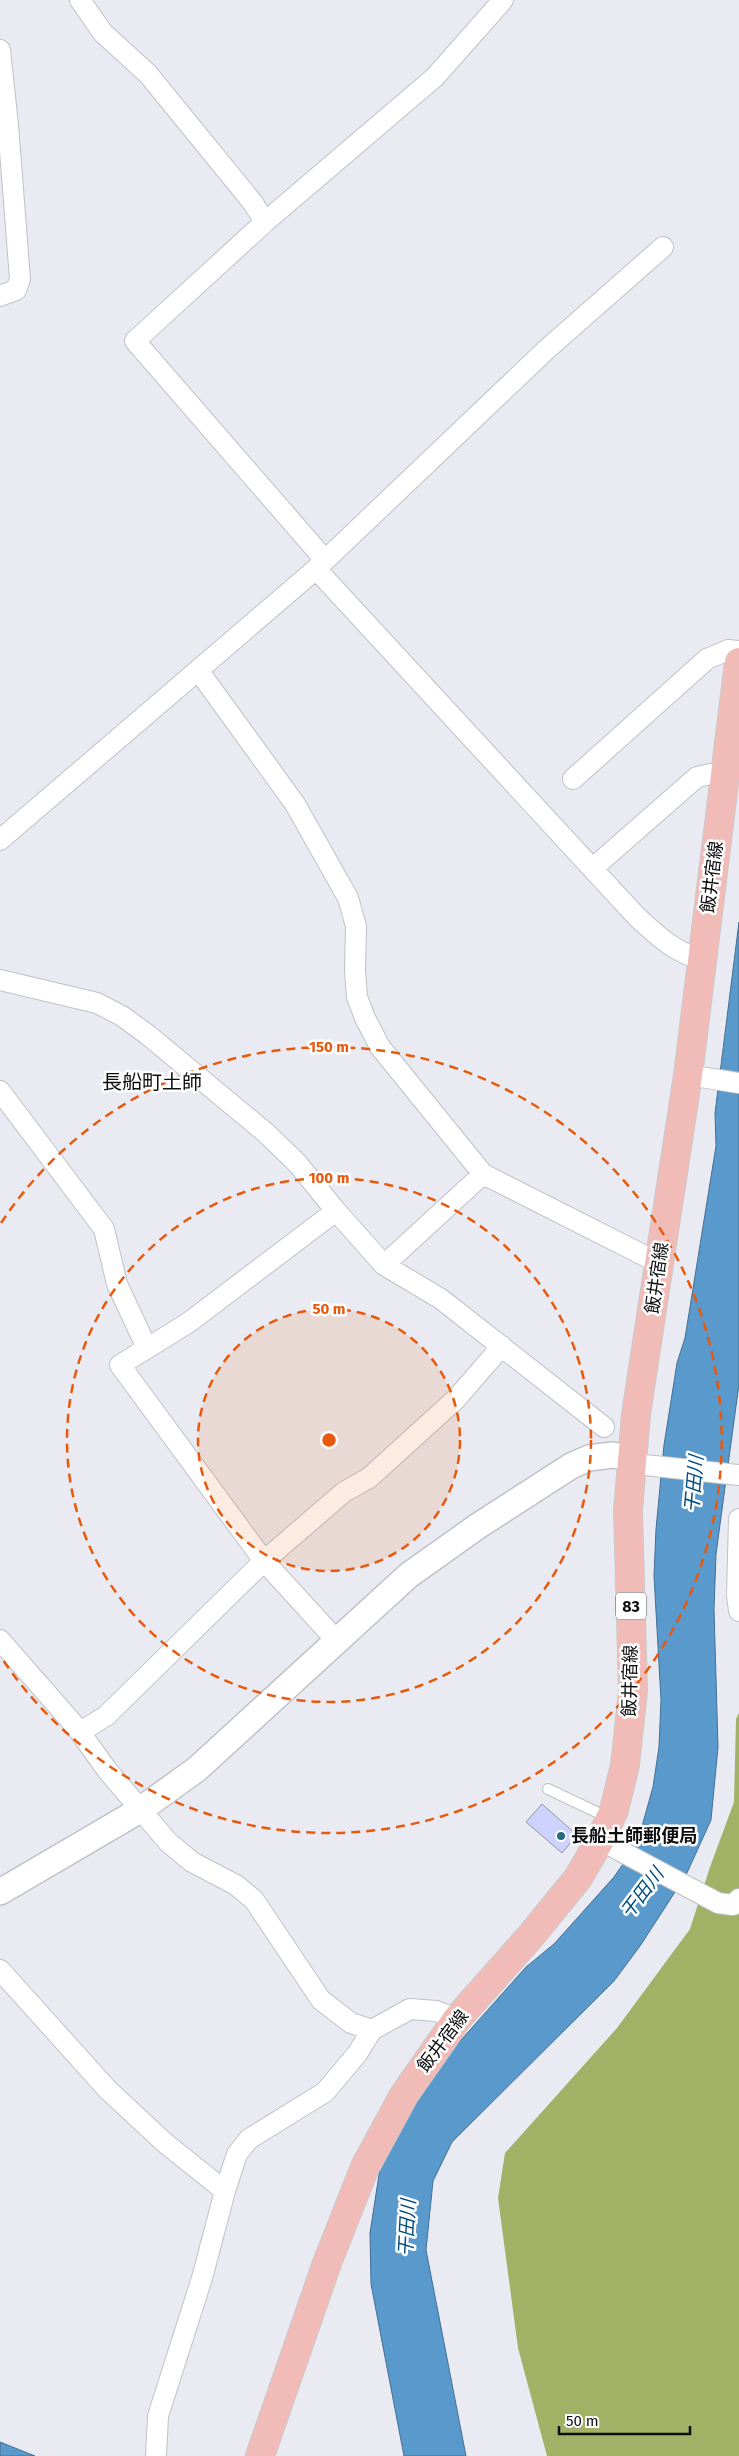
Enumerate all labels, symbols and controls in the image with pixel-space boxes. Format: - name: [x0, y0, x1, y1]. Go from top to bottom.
- street label: 飯井宿線: [697, 840, 727, 914]
- text: 150 m: [309, 1038, 349, 1056]
- district label: 長船町土師: [102, 1070, 202, 1094]
- text: 100 m: [309, 1169, 349, 1187]
- street label: 飯井宿線: [641, 1241, 673, 1315]
- text: 50 m: [312, 1300, 346, 1318]
- centre of rings: [320, 1431, 338, 1449]
- water label: 干田川: [680, 1453, 708, 1513]
- road number: 83: [616, 1592, 646, 1620]
- street label: 飯井宿線: [618, 1645, 642, 1717]
- place label: 長船土師郵便局: [571, 1825, 697, 1847]
- marker: 長船土師郵便局: [555, 1830, 567, 1842]
- water label: 干田川: [616, 1862, 670, 1923]
- street label: 飯井宿線: [413, 2006, 473, 2076]
- water label: 干田川: [394, 2197, 420, 2257]
- scale bar: [559, 2404, 690, 2436]
- text: 50 m: [566, 2412, 599, 2430]

